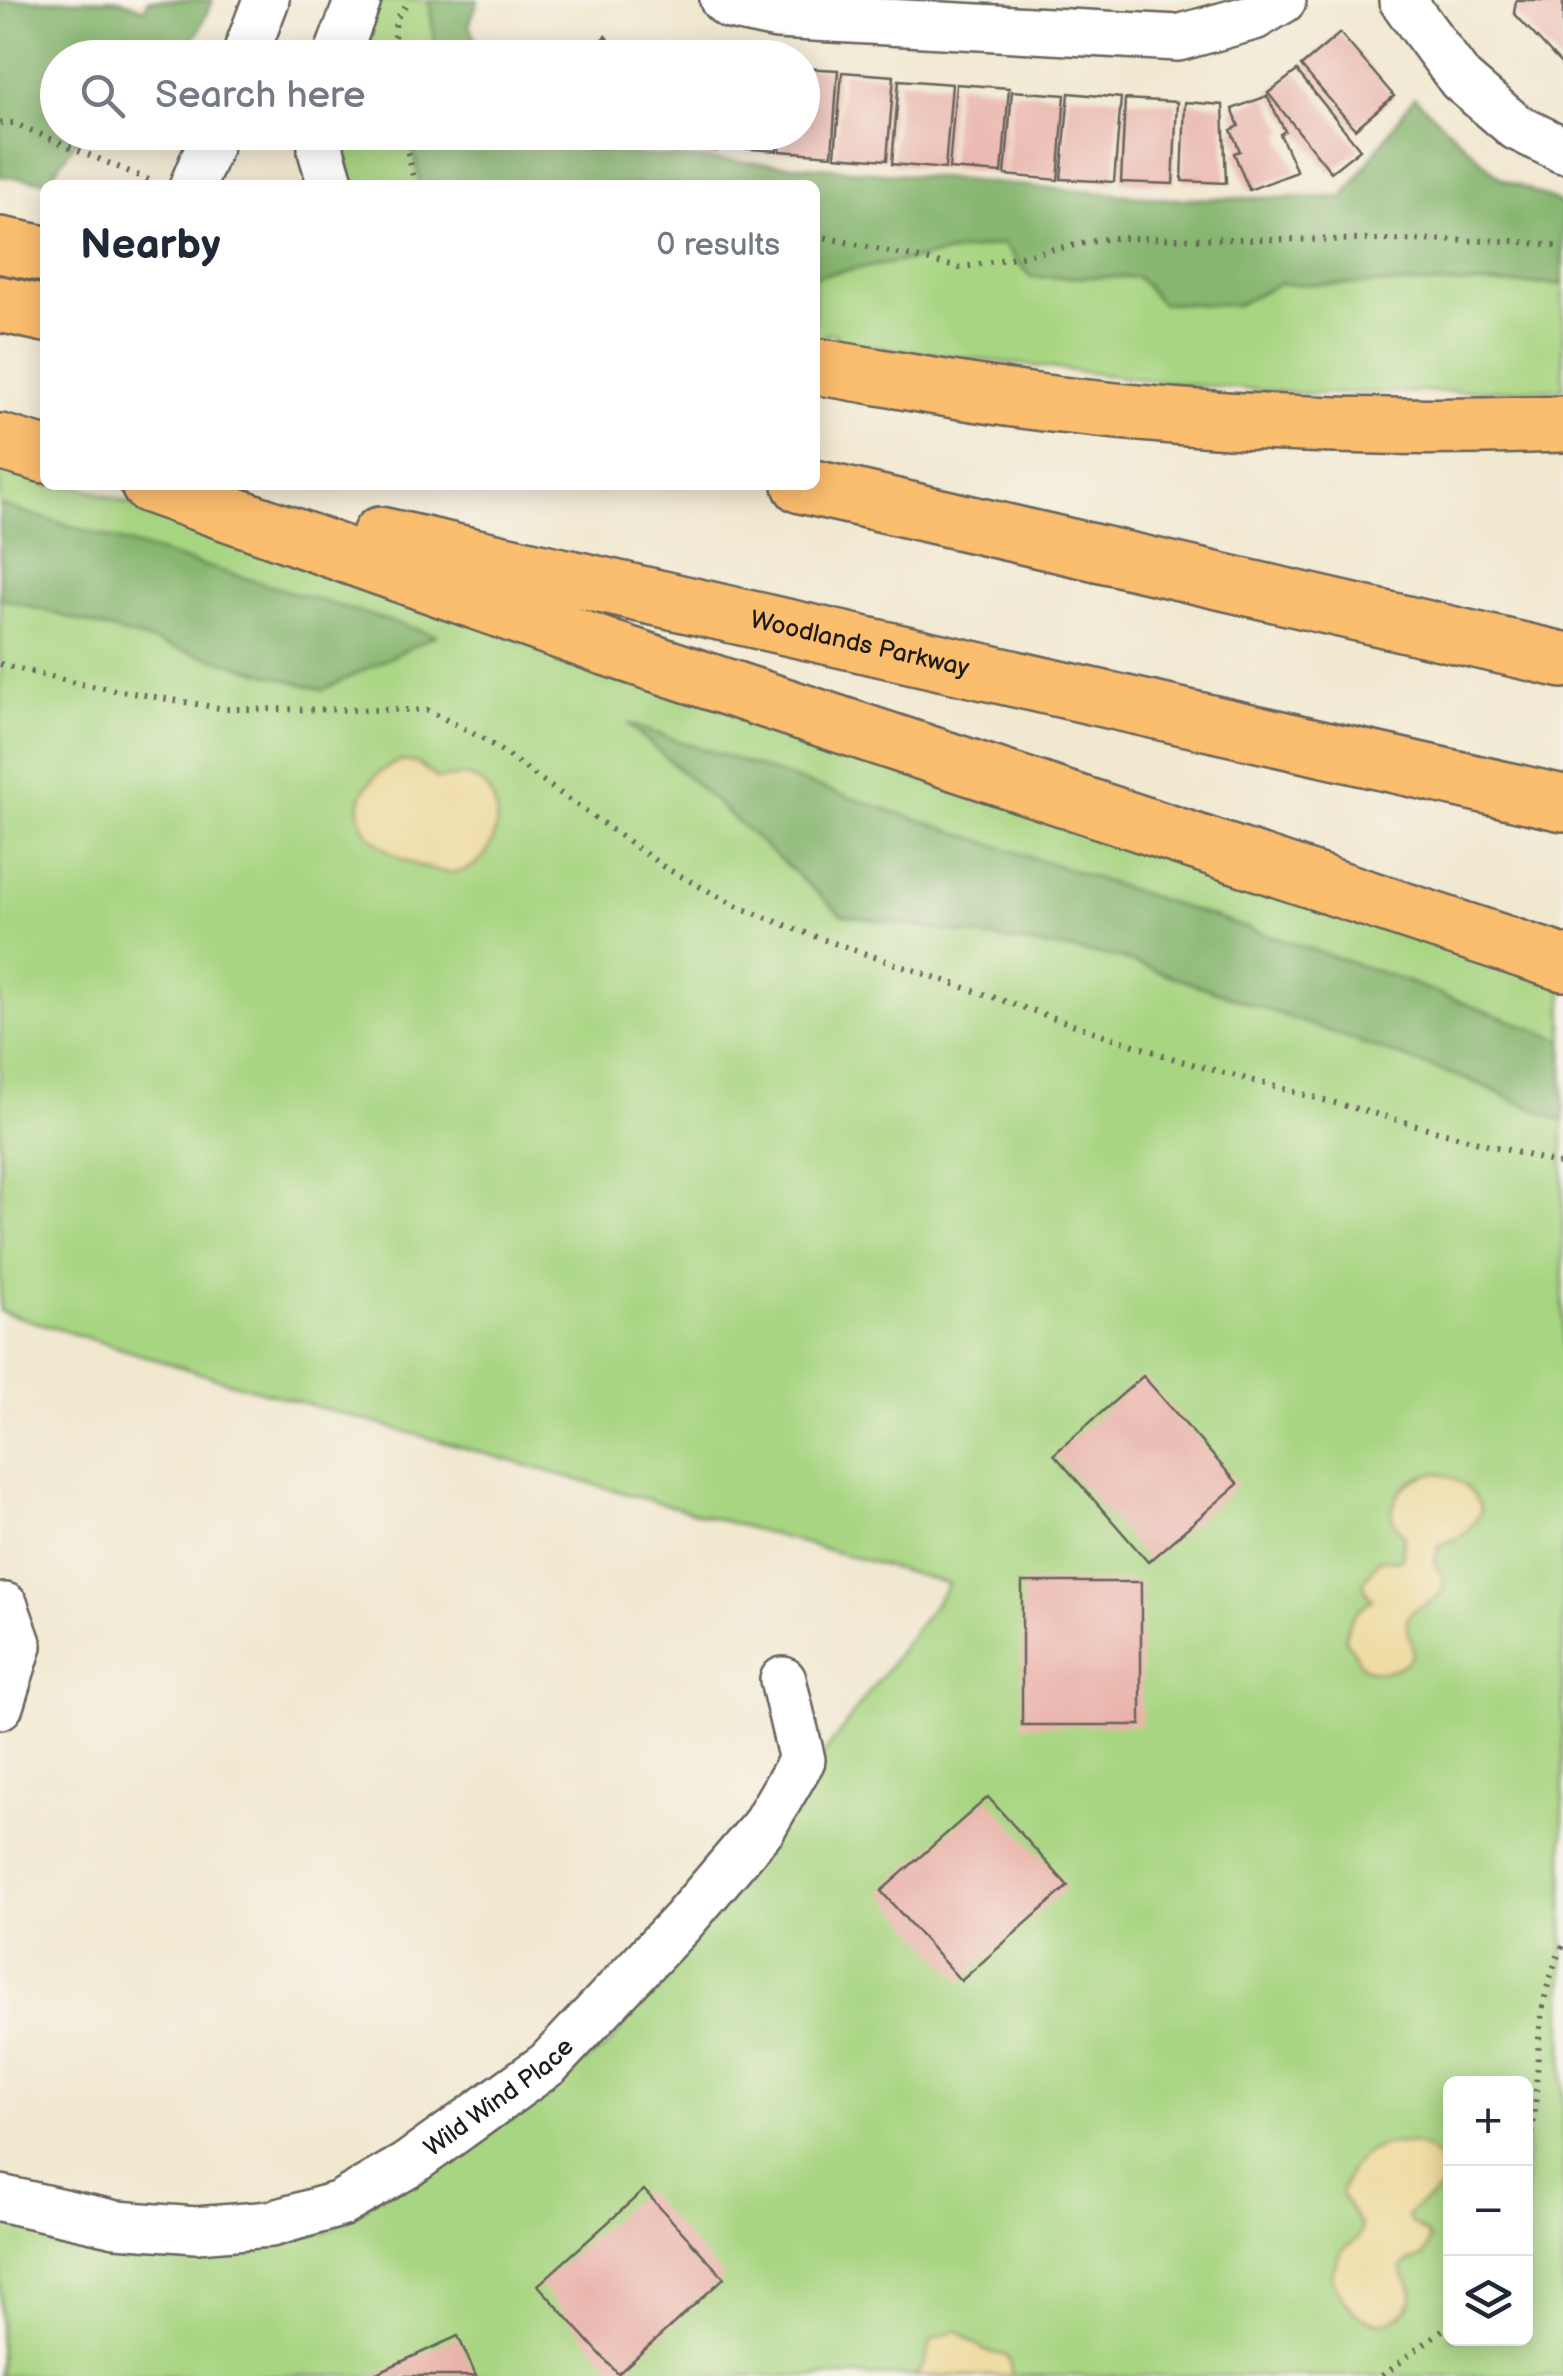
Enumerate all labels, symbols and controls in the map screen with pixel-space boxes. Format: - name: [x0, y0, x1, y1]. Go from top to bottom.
- search box: [40, 40, 820, 150]
- icon: search: [75, 68, 130, 123]
- text: Search here: [155, 73, 366, 118]
- text: Nearby: [80, 220, 220, 271]
- text: 0 results: [657, 226, 780, 265]
- street label: Woodlands Parkway: [747, 604, 973, 684]
- street label: Wild Wind Place: [418, 2031, 580, 2163]
- map controls: [1443, 2076, 1533, 2346]
- button: +: [1443, 2076, 1533, 2166]
- button: −: [1443, 2166, 1533, 2256]
- button: layers: [1443, 2256, 1533, 2346]

